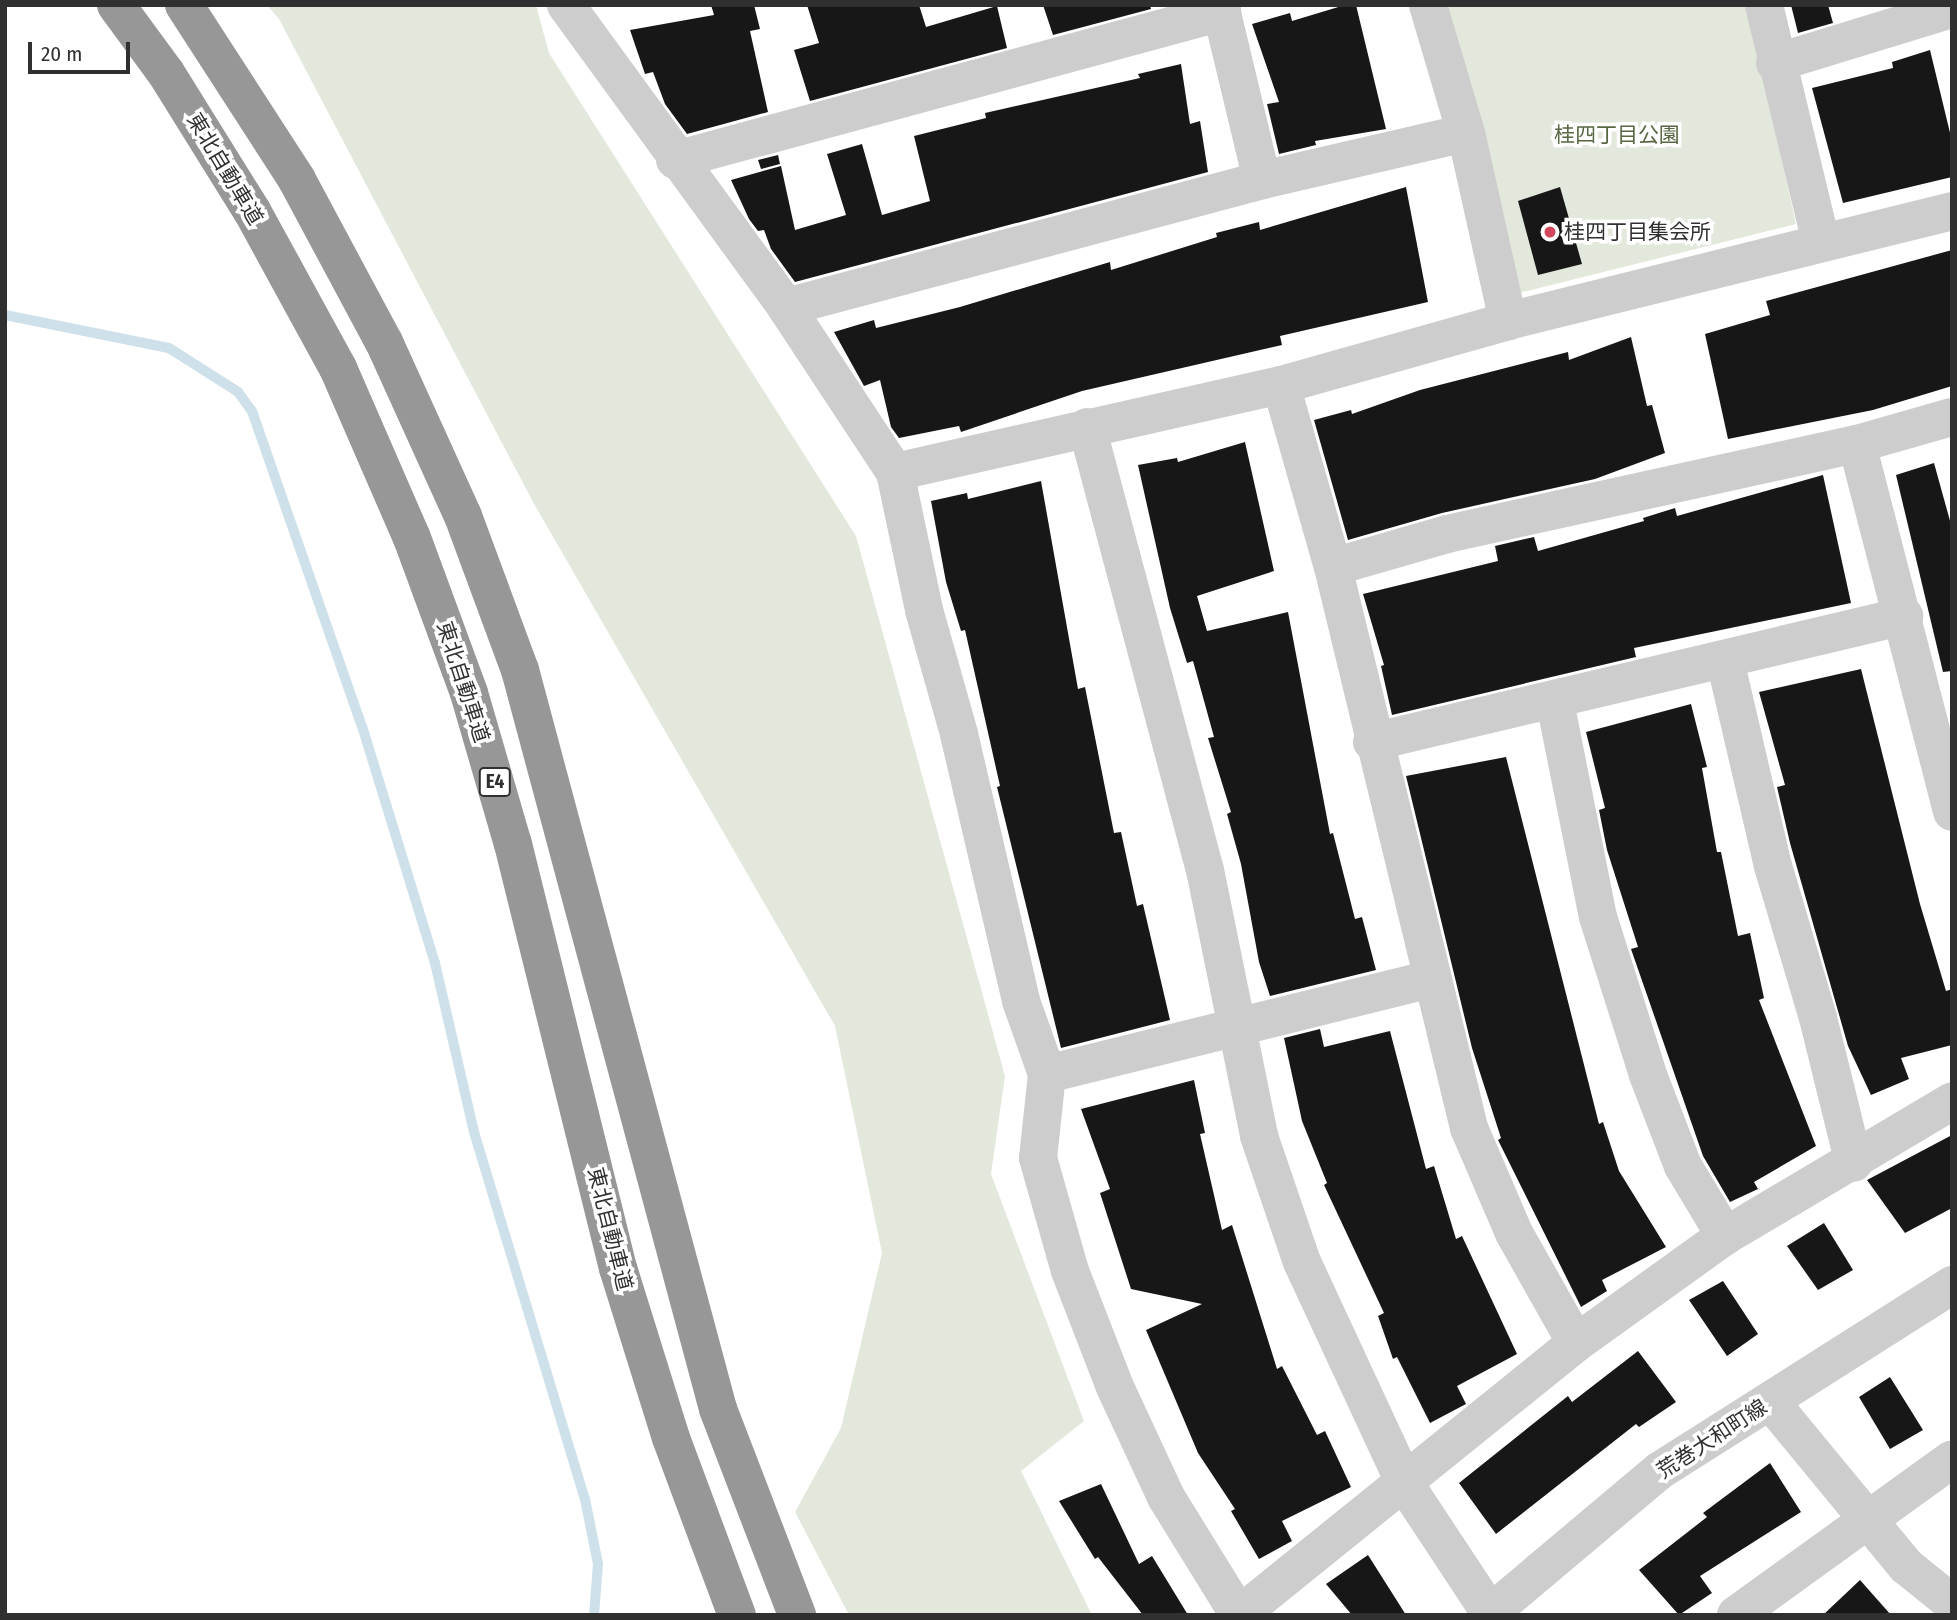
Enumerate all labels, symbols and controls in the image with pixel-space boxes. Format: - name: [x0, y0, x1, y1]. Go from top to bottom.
- scale bar: [32, 28, 133, 72]
- text: 20 m: [41, 41, 82, 67]
- street label: 東北自動車道: [182, 109, 268, 229]
- park label: 桂四丁目公園: [1554, 122, 1680, 148]
- place label: 桂四丁目集会所: [1564, 219, 1711, 245]
- marker: 桂四丁目集会所: [1542, 224, 1558, 240]
- street label: 東北自動車道: [432, 618, 494, 746]
- road number: E4: [477, 766, 512, 797]
- street label: 東北自動車道: [583, 1165, 637, 1293]
- street label: 荒巻大和町線: [1652, 1394, 1772, 1484]

